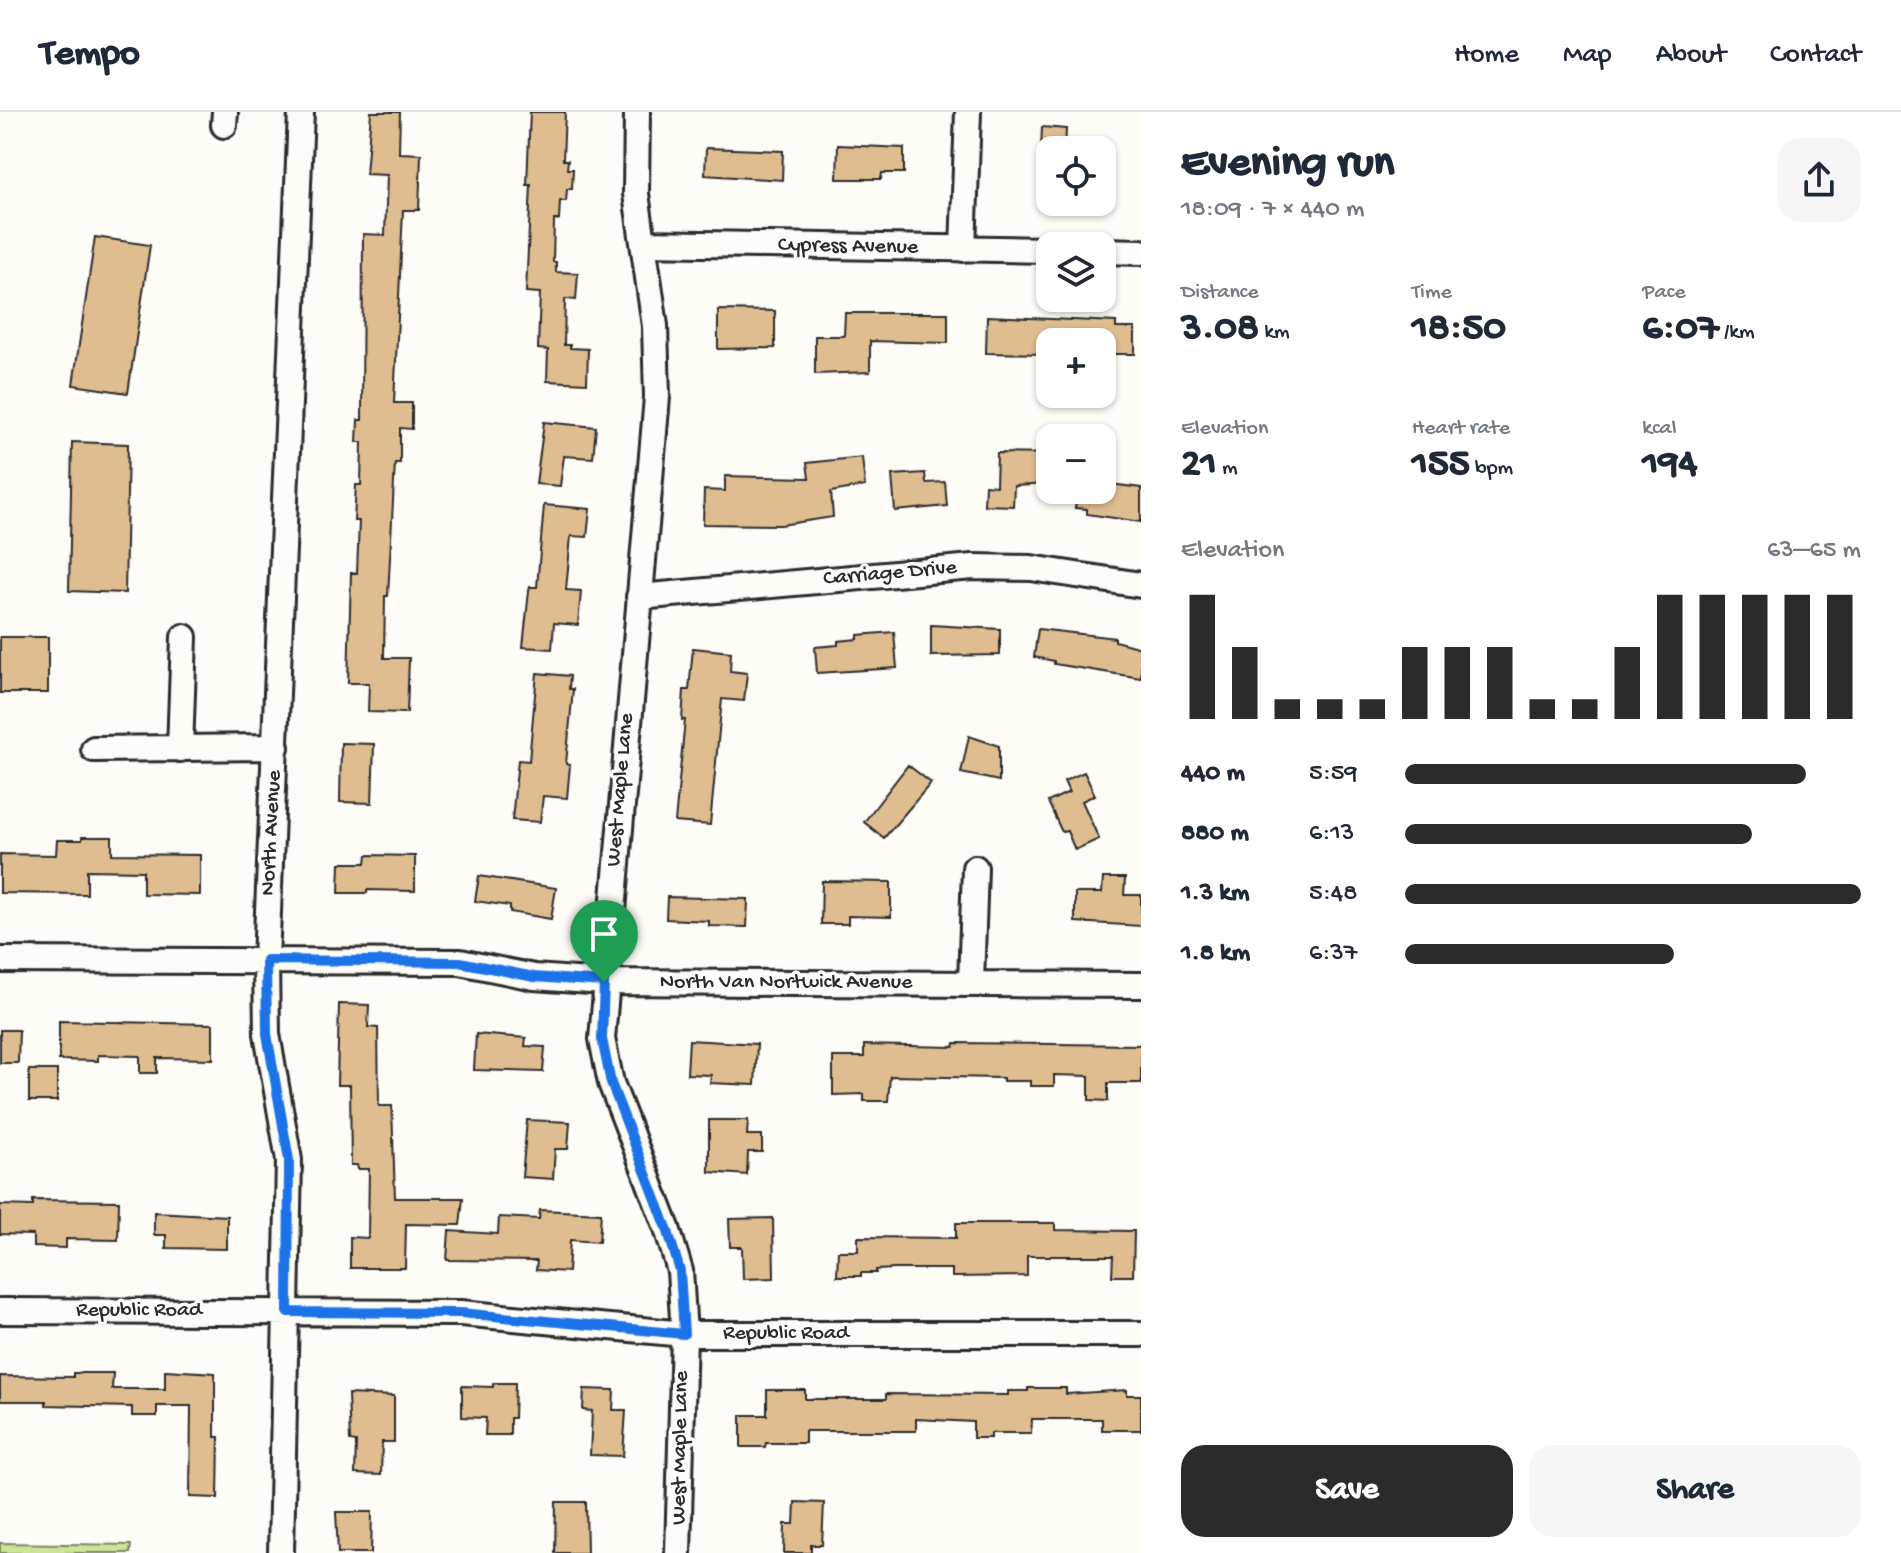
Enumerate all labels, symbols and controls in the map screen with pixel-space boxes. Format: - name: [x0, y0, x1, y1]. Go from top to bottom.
- text: Tempo: [40, 33, 140, 77]
- text: Home: [1454, 39, 1519, 72]
- text: Map: [1563, 39, 1612, 72]
- text: About: [1656, 39, 1726, 72]
- text: Contact: [1770, 39, 1861, 72]
- map controls: [1036, 136, 1116, 504]
- button: locate: [1036, 136, 1116, 216]
- button: share: [1777, 138, 1861, 222]
- text: Evening run: [1181, 139, 1394, 191]
- text: 18:09 · 7 × 440 m: [1181, 195, 1365, 226]
- button: layers: [1036, 232, 1116, 312]
- street label: Cypress Avenue: [778, 233, 919, 261]
- text: Distance: [1181, 280, 1259, 306]
- text: Time: [1412, 280, 1452, 306]
- text: Pace: [1642, 280, 1686, 306]
- text: 3.08: [1181, 306, 1259, 353]
- text: 18:50: [1412, 306, 1506, 353]
- text: 6:07: [1642, 306, 1719, 353]
- text: km: [1259, 320, 1290, 346]
- text: /km: [1719, 320, 1755, 346]
- button: +: [1036, 328, 1116, 408]
- text: Elevation: [1181, 416, 1268, 442]
- text: Heart rate: [1412, 416, 1510, 442]
- text: kcal: [1642, 416, 1677, 442]
- button: −: [1036, 424, 1116, 504]
- text: 21: [1181, 442, 1217, 489]
- text: 155: [1412, 442, 1470, 489]
- text: 194: [1642, 442, 1697, 489]
- text: m: [1217, 456, 1238, 482]
- text: bpm: [1470, 456, 1513, 482]
- text: Elevation: [1181, 536, 1284, 567]
- text: 63–65 m: [1767, 536, 1861, 567]
- street label: Carriage Drive: [822, 555, 958, 593]
- street label: West Maple Lane: [601, 711, 641, 868]
- text: 440 m: [1181, 759, 1245, 790]
- text: 5:59: [1309, 759, 1358, 790]
- street label: North Avenue: [256, 769, 288, 896]
- text: 880 m: [1181, 819, 1249, 850]
- text: 6:13: [1309, 819, 1354, 850]
- text: 1.3 km: [1181, 879, 1249, 910]
- text: 5:48: [1309, 879, 1357, 910]
- pin: [570, 900, 638, 982]
- icon: arrive: [582, 912, 626, 956]
- text: 1.8 km: [1181, 939, 1250, 970]
- text: 6:37: [1309, 939, 1357, 970]
- street label: North Van Nortwick Avenue: [660, 970, 913, 996]
- street label: Republic Road: [76, 1298, 204, 1324]
- street label: Republic Road: [723, 1321, 851, 1347]
- street label: West Maple Lane: [667, 1370, 695, 1525]
- button: Save: [1181, 1445, 1513, 1537]
- button: Share: [1529, 1445, 1861, 1537]

